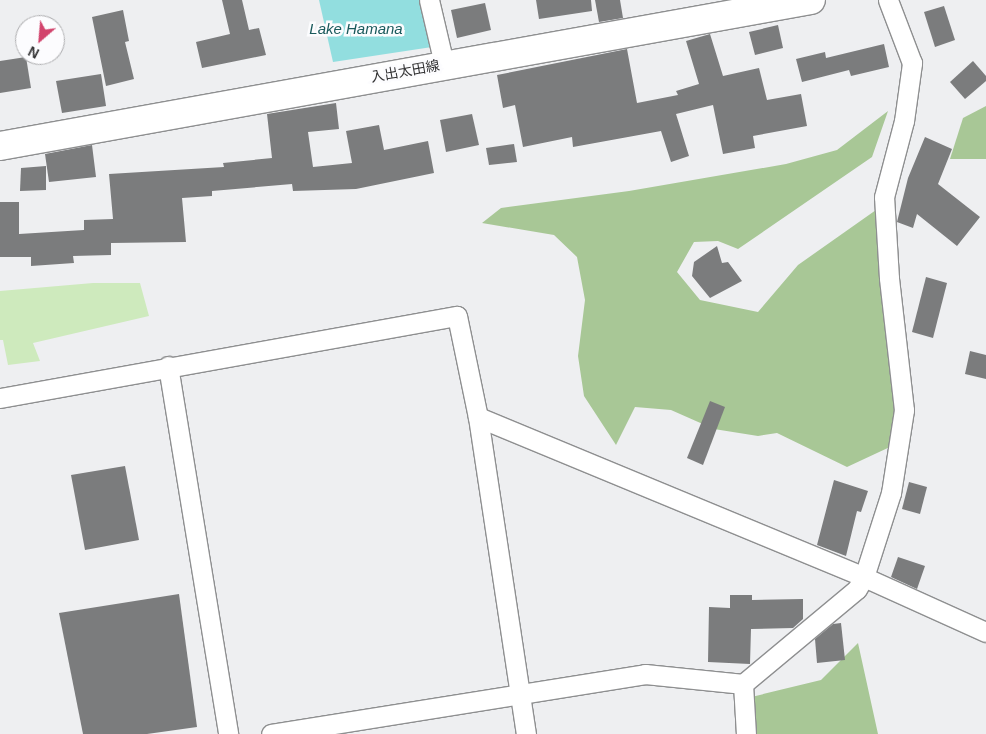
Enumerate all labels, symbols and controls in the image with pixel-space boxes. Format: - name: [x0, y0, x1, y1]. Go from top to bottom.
- north arrow: [15, 15, 65, 65]
- water label: Lake Hamana: [309, 20, 403, 38]
- text: N: [26, 43, 42, 62]
- street label: 入出太田線: [369, 57, 441, 85]

